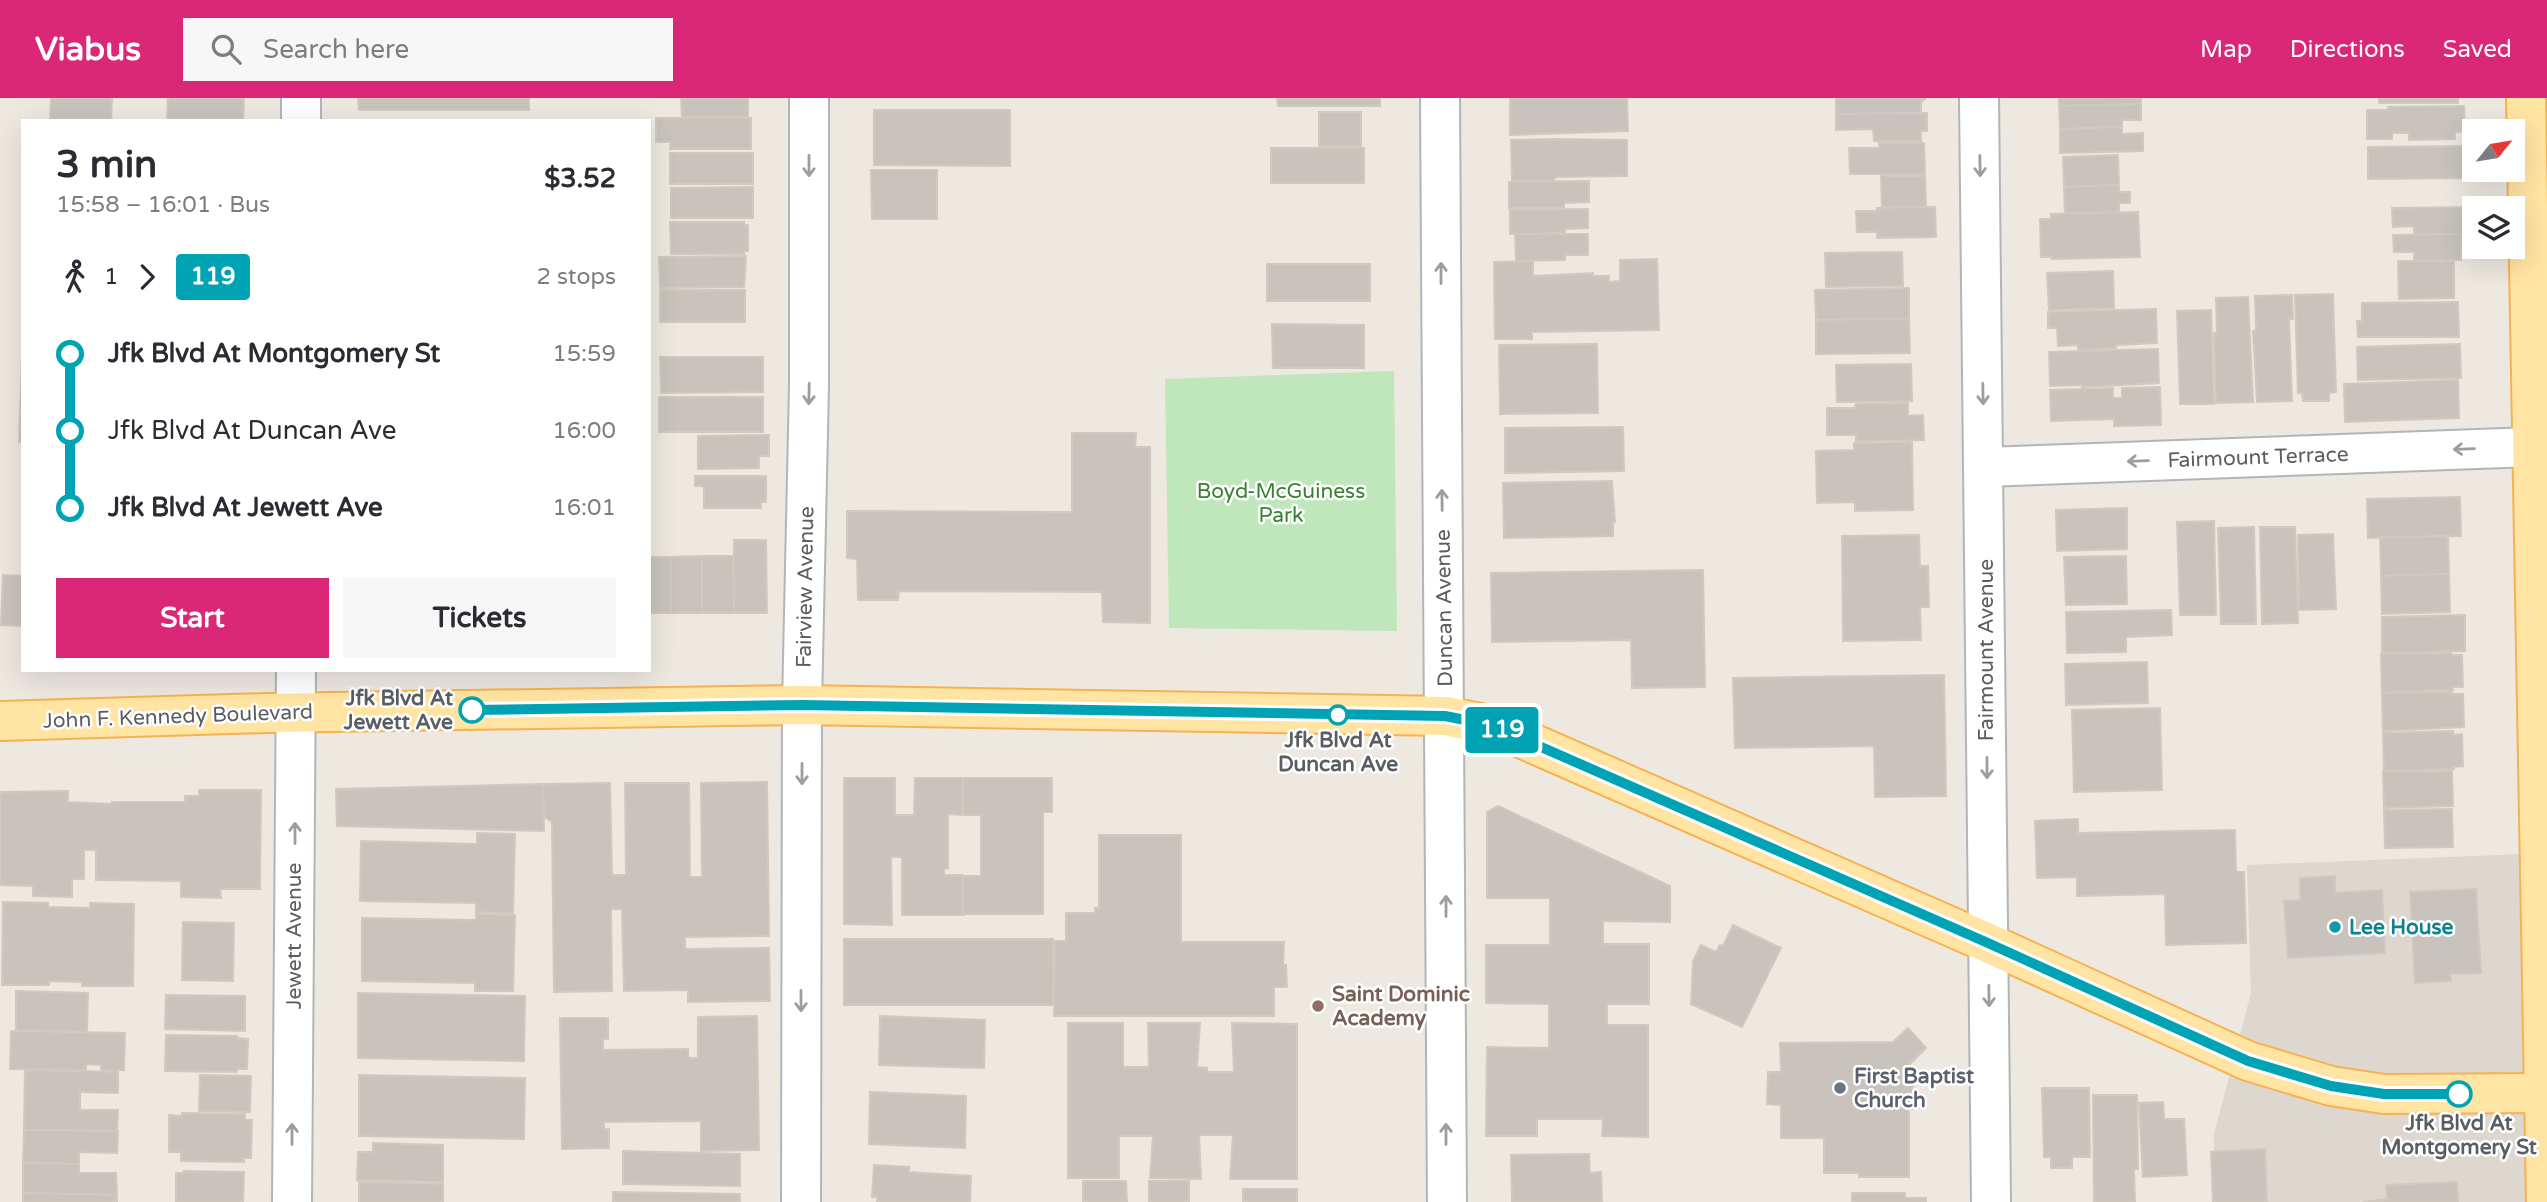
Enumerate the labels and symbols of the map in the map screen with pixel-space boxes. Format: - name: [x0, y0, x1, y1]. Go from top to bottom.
- north arrow: [2462, 119, 2525, 182]
- one-way arrow: [802, 154, 816, 177]
- one-way arrow: [1973, 154, 1987, 177]
- one-way arrow: [1434, 262, 1448, 285]
- one-way arrow: [802, 382, 816, 405]
- one-way arrow: [1976, 382, 1990, 405]
- street label: Fairmount Terrace: [2167, 442, 2349, 473]
- one-way arrow: [2452, 443, 2475, 456]
- one-way arrow: [2127, 454, 2150, 468]
- park label: Boyd-McGuiness Park: [1197, 479, 1365, 528]
- one-way arrow: [1435, 489, 1449, 512]
- street label: Fairview Avenue: [792, 506, 819, 668]
- street label: Duncan Avenue: [1431, 529, 1458, 687]
- street label: Fairmount Avenue: [1974, 559, 1999, 741]
- place label: Jfk Blvd At Jewett Ave: [343, 686, 453, 735]
- marker: Jfk Blvd At Jewett Ave: [459, 697, 485, 723]
- street label: John F. Kennedy Boulevard: [43, 699, 313, 734]
- marker: Jfk Blvd At Duncan Ave: [1328, 705, 1348, 725]
- line badge: 119: [1462, 707, 1542, 753]
- place label: Jfk Blvd At Duncan Ave: [1278, 728, 1398, 777]
- one-way arrow: [1980, 756, 1994, 779]
- one-way arrow: [795, 762, 809, 785]
- one-way arrow: [288, 822, 302, 845]
- street label: Jewett Avenue: [282, 863, 307, 1009]
- one-way arrow: [1439, 895, 1452, 918]
- place label: Lee House: [2349, 915, 2454, 940]
- marker: Lee House: [2327, 919, 2343, 935]
- place label: Saint Dominic Academy: [1332, 982, 1470, 1031]
- one-way arrow: [1982, 984, 1996, 1007]
- one-way arrow: [794, 989, 808, 1012]
- marker: Saint Dominic Academy: [1310, 998, 1326, 1014]
- place label: First Baptist Church: [1854, 1064, 1974, 1113]
- marker: First Baptist Church: [1832, 1080, 1848, 1096]
- marker: Jfk Blvd At Montgomery St: [2446, 1081, 2472, 1107]
- place label: Jfk Blvd At Montgomery St: [2381, 1111, 2537, 1160]
- one-way arrow: [285, 1123, 299, 1146]
- one-way arrow: [1439, 1123, 1453, 1146]

